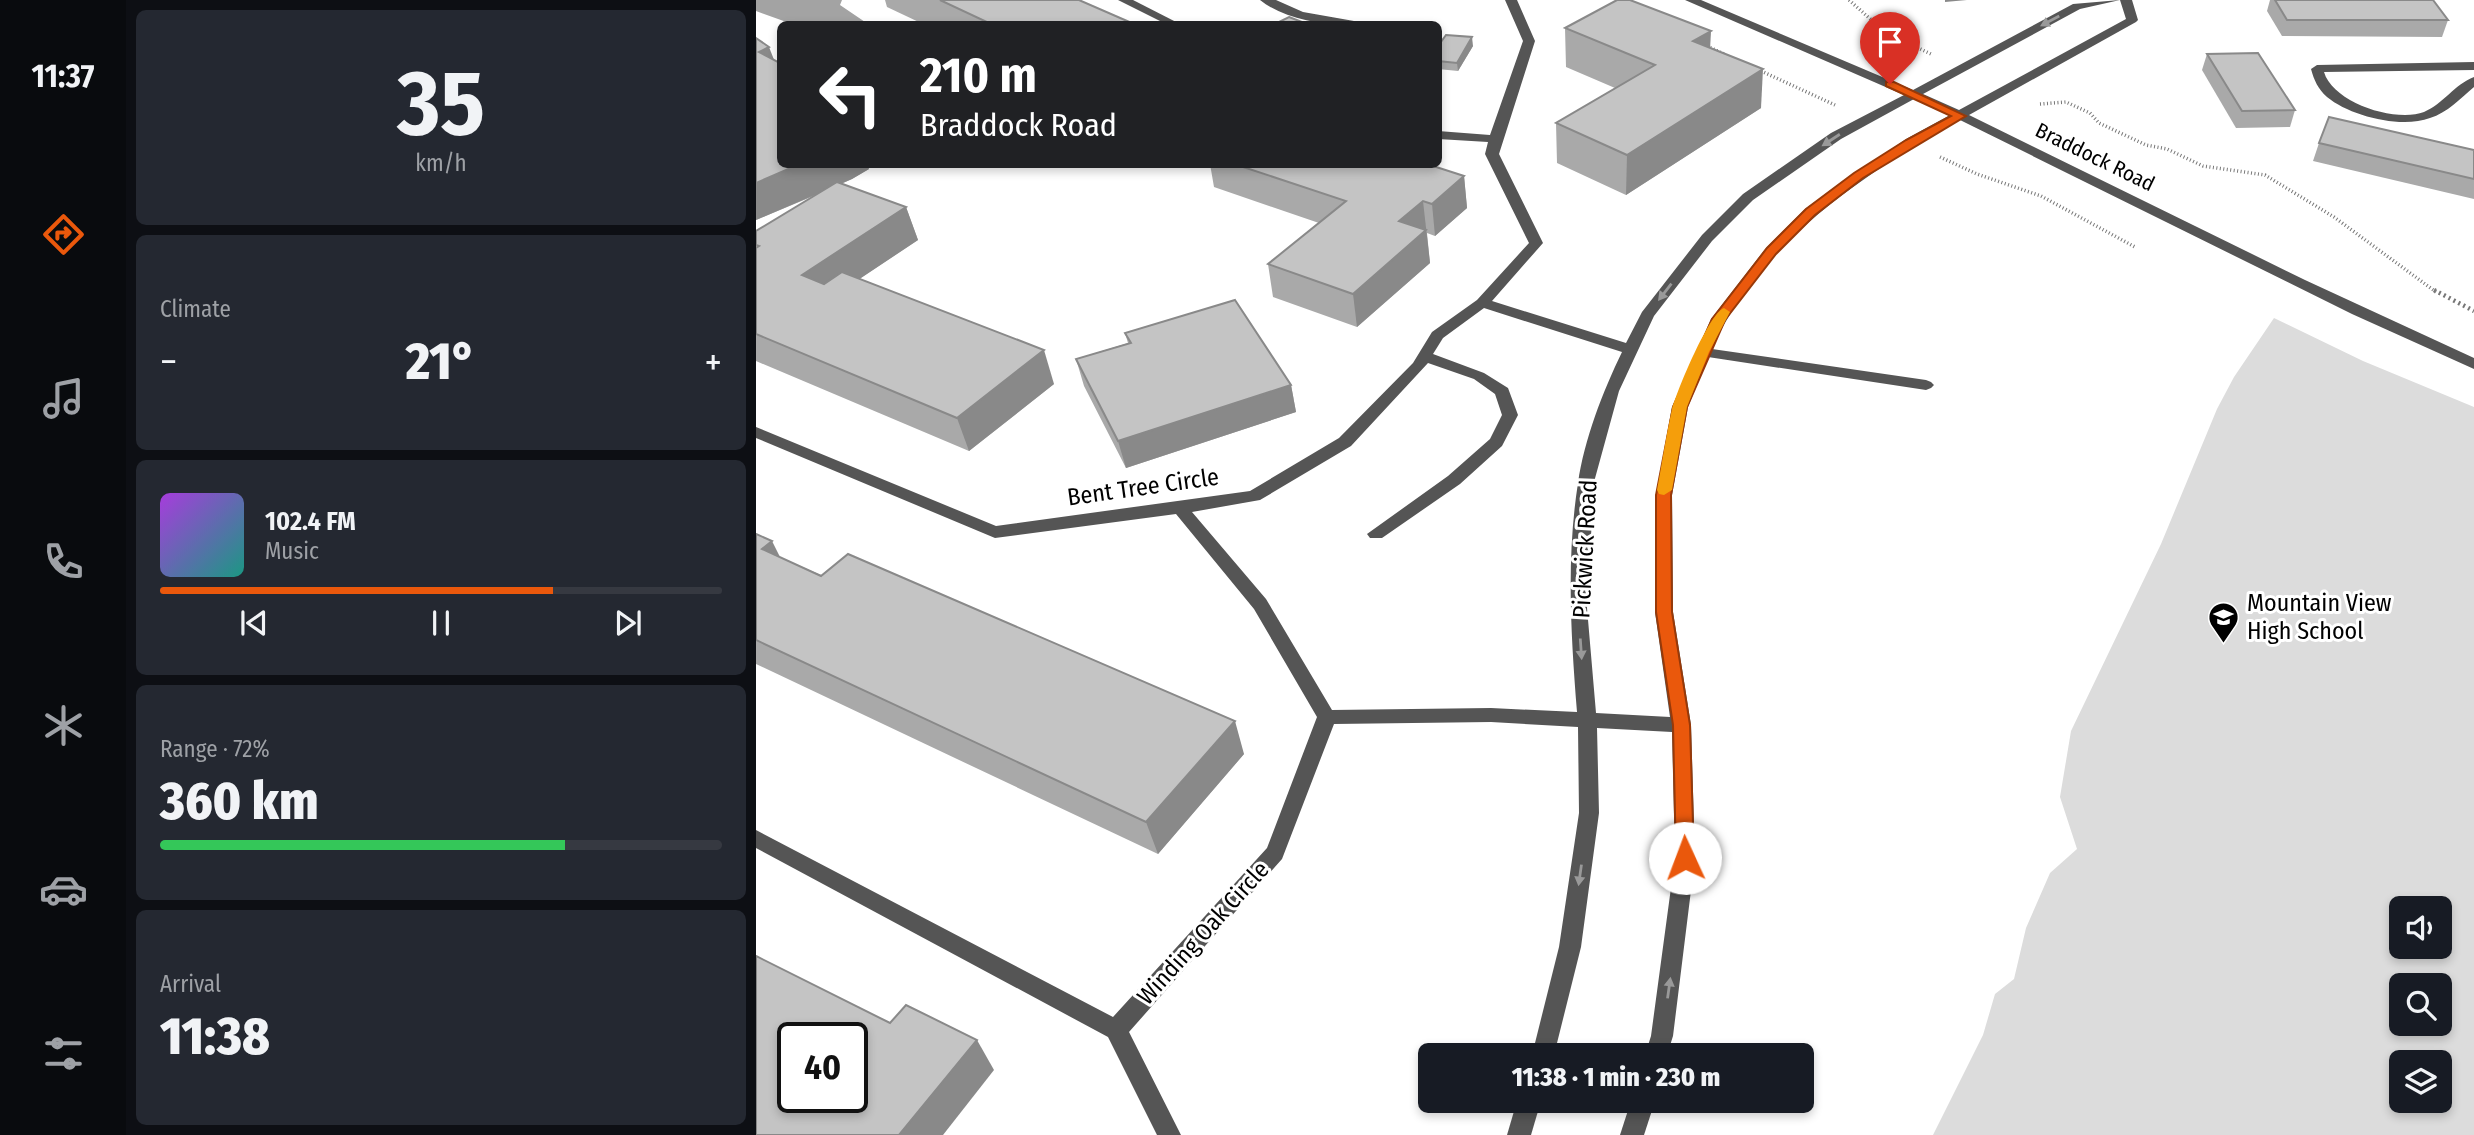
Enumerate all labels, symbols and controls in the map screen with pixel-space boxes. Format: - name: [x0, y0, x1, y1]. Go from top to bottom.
- pin: [1860, 12.0, 1920, 84]
- one-way arrow: [2039, 14, 2059, 26]
- icon: arrive: [1871, 23, 1909, 61]
- text: 210 m: [920, 46, 1037, 105]
- text: 35: [397, 49, 485, 158]
- icon: left: [805, 49, 896, 140]
- text: 11:37: [32, 57, 94, 95]
- text: Braddock Road: [920, 106, 1117, 144]
- street label: Braddock Road: [2031, 117, 2159, 197]
- one-way arrow: [1822, 133, 1841, 146]
- text: km/h: [415, 149, 467, 177]
- icon: directions: [39, 210, 88, 259]
- one-way arrow: [1658, 283, 1672, 301]
- text: Climate: [160, 295, 231, 323]
- text: 21°: [406, 330, 476, 393]
- text: −: [160, 339, 177, 385]
- text: +: [705, 339, 722, 385]
- icon: music: [39, 374, 88, 423]
- street label: Bent Tree Circle: [1065, 462, 1221, 512]
- street label: Pickwick Road: [1567, 479, 1603, 619]
- text: 102.4 FM: [265, 506, 356, 537]
- icon: phone: [39, 537, 88, 586]
- text: Music: [265, 537, 319, 565]
- place label: Mountain View High School: [2247, 589, 2392, 645]
- school or university icon: Mountain View High School: [2207, 600, 2241, 644]
- icon: previous: [235, 604, 273, 642]
- icon: pause: [422, 604, 460, 642]
- icon: next: [609, 604, 647, 642]
- one-way arrow: [1576, 638, 1587, 660]
- icon: climate: [39, 701, 88, 750]
- text: Range · 72%: [160, 735, 270, 763]
- text: 360 km: [160, 770, 319, 833]
- position arrow: [1648, 821, 1722, 895]
- street label: Winding Oak Circle: [1131, 856, 1275, 1010]
- one-way arrow: [1575, 864, 1586, 886]
- icon: car: [39, 865, 88, 914]
- map controls: [2389, 896, 2452, 1113]
- button: sound: [2389, 896, 2452, 959]
- text: Arrival: [160, 970, 221, 998]
- button: search: [2389, 973, 2452, 1036]
- one-way arrow: [1663, 977, 1674, 999]
- text: 11:38: [160, 1005, 270, 1068]
- speed limit sign: 40: [777, 1022, 868, 1113]
- icon: filters: [39, 1029, 88, 1078]
- button: layers: [2389, 1050, 2452, 1113]
- text: 11:38 · 1 min · 230 m: [1512, 1062, 1720, 1093]

